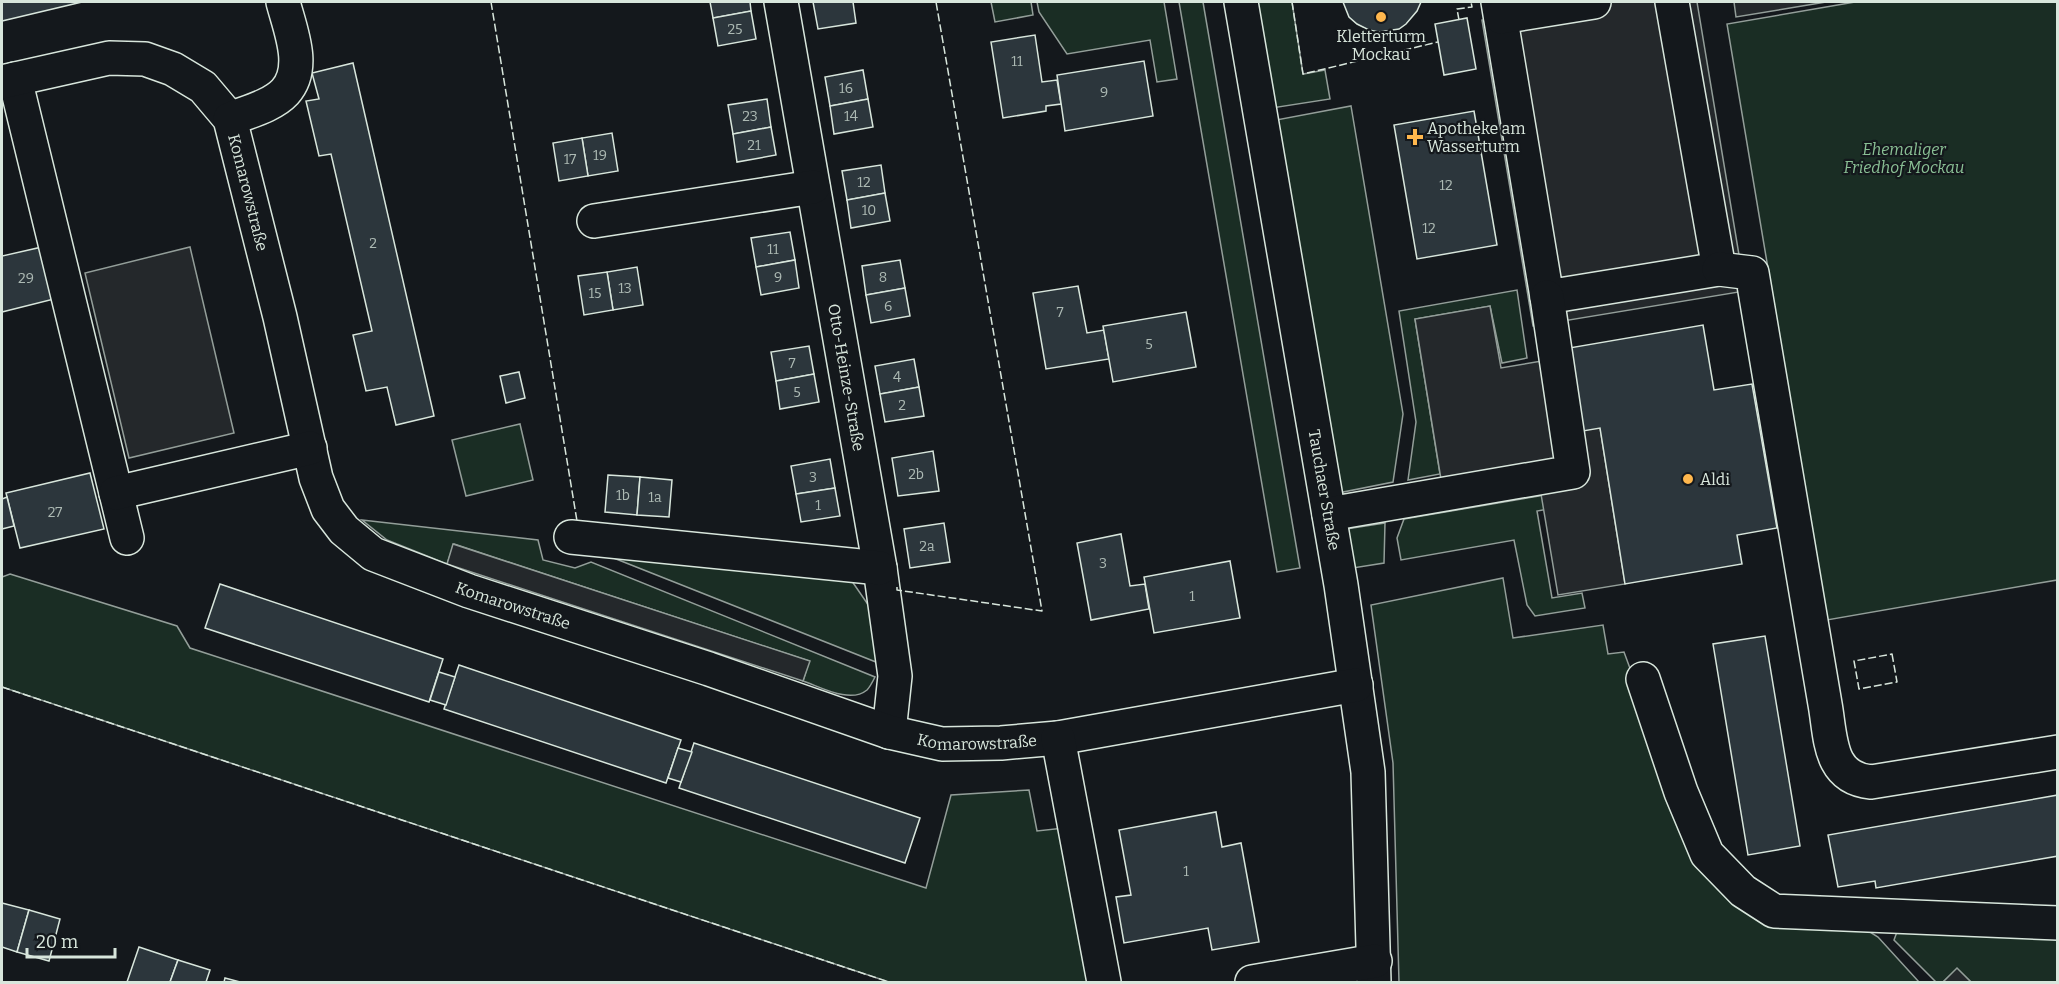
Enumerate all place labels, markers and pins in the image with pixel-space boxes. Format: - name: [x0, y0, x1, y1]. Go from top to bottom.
- marker: Kletterturm Mockau: [1374, 10, 1388, 24]
- place label: Kletterturm Mockau: [1336, 27, 1426, 64]
- place label: Apotheke am Wasserturm: [1427, 119, 1526, 156]
- marker: Apotheke am Wasserturm: [1408, 130, 1422, 144]
- place label: Aldi: [1700, 470, 1730, 489]
- marker: Aldi: [1681, 472, 1695, 486]

